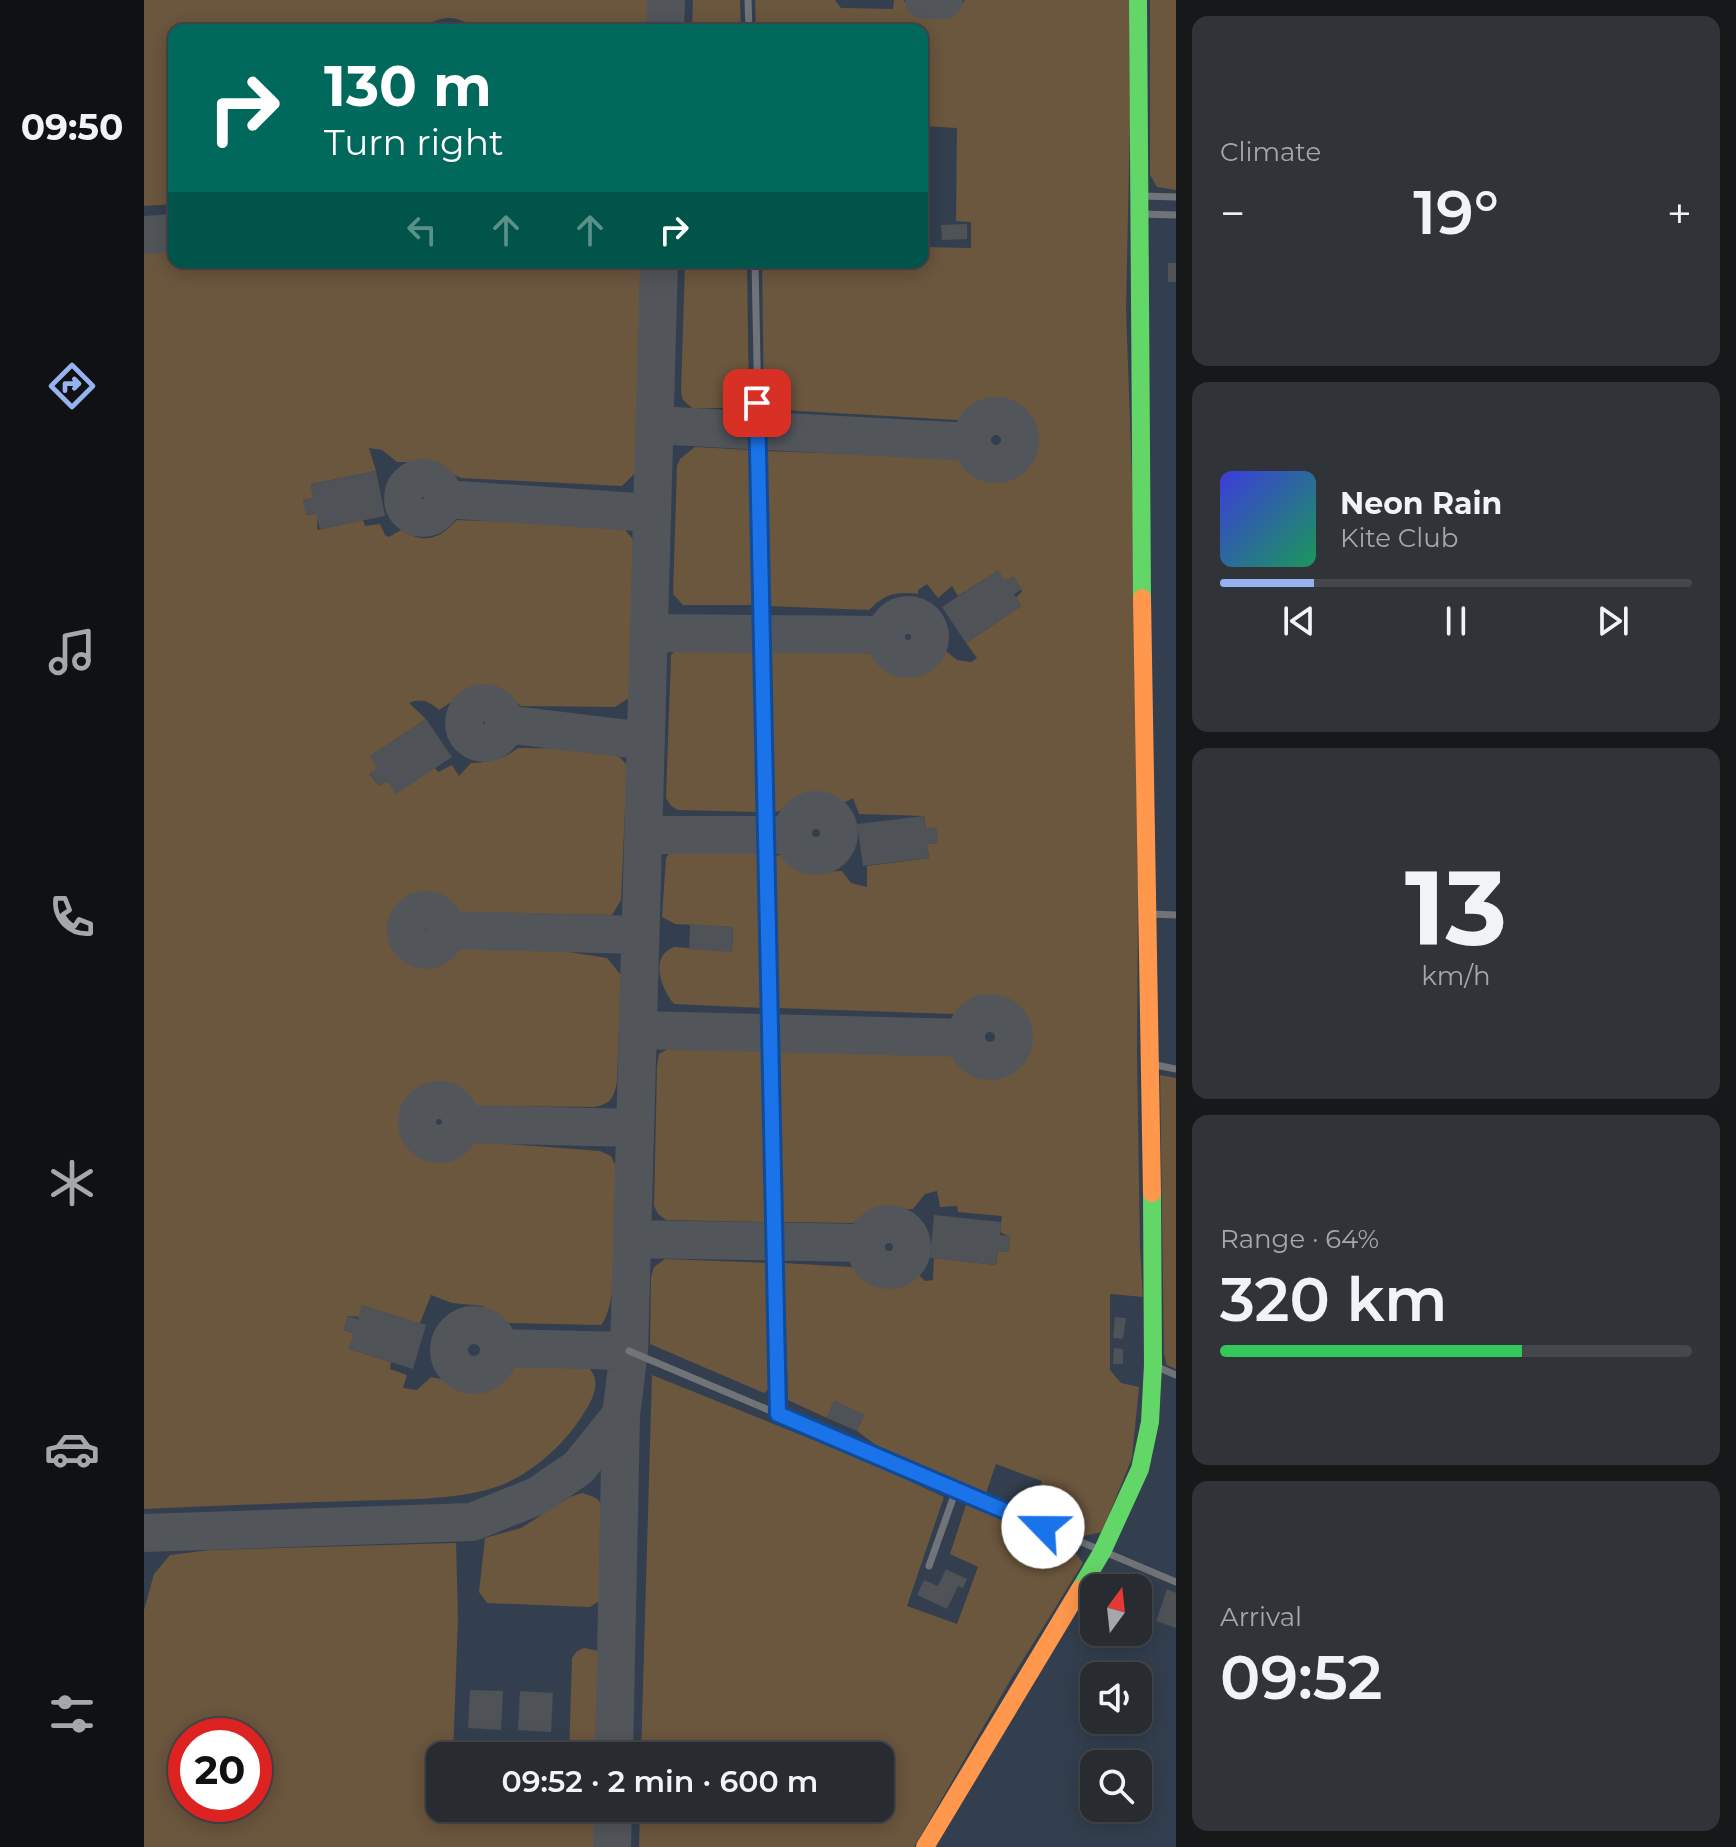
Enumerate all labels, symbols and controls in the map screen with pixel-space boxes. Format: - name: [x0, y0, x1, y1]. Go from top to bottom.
- text: 130 m: [324, 52, 492, 120]
- icon: right: [192, 56, 296, 160]
- text: 09:50: [21, 105, 123, 149]
- text: Turn right: [324, 120, 504, 164]
- text: Climate: [1220, 136, 1321, 168]
- text: 19°: [1413, 176, 1499, 249]
- text: −: [1220, 186, 1245, 240]
- text: +: [1667, 186, 1692, 240]
- icon: left: [400, 208, 444, 252]
- icon: ahead: [484, 208, 528, 252]
- icon: ahead: [568, 208, 612, 252]
- icon: right: [652, 208, 696, 252]
- icon: directions: [44, 358, 100, 414]
- pin: [723, 369, 791, 437]
- icon: arrive: [735, 381, 779, 425]
- text: Neon Rain: [1340, 485, 1502, 522]
- text: Kite Club: [1340, 522, 1458, 554]
- icon: previous: [1277, 599, 1321, 643]
- icon: pause: [1434, 599, 1478, 643]
- icon: next: [1591, 599, 1635, 643]
- icon: music: [44, 624, 100, 680]
- text: 13: [1405, 844, 1507, 971]
- icon: phone: [44, 889, 100, 945]
- text: km/h: [1421, 960, 1491, 992]
- icon: climate: [44, 1155, 100, 1211]
- text: Range · 64%: [1220, 1223, 1379, 1255]
- text: 320 km: [1220, 1263, 1447, 1336]
- icon: car: [44, 1421, 100, 1477]
- position arrow: [1001, 1485, 1085, 1569]
- north arrow: [1080, 1574, 1152, 1646]
- map controls: [1080, 1574, 1152, 1822]
- text: Arrival: [1220, 1601, 1302, 1633]
- text: 09:52: [1220, 1641, 1382, 1714]
- button: sound: [1080, 1662, 1152, 1734]
- icon: filters: [44, 1686, 100, 1742]
- speed limit sign: 20: [168, 1718, 272, 1822]
- button: search: [1080, 1750, 1152, 1822]
- text: 09:52 · 2 min · 600 m: [502, 1763, 818, 1800]

